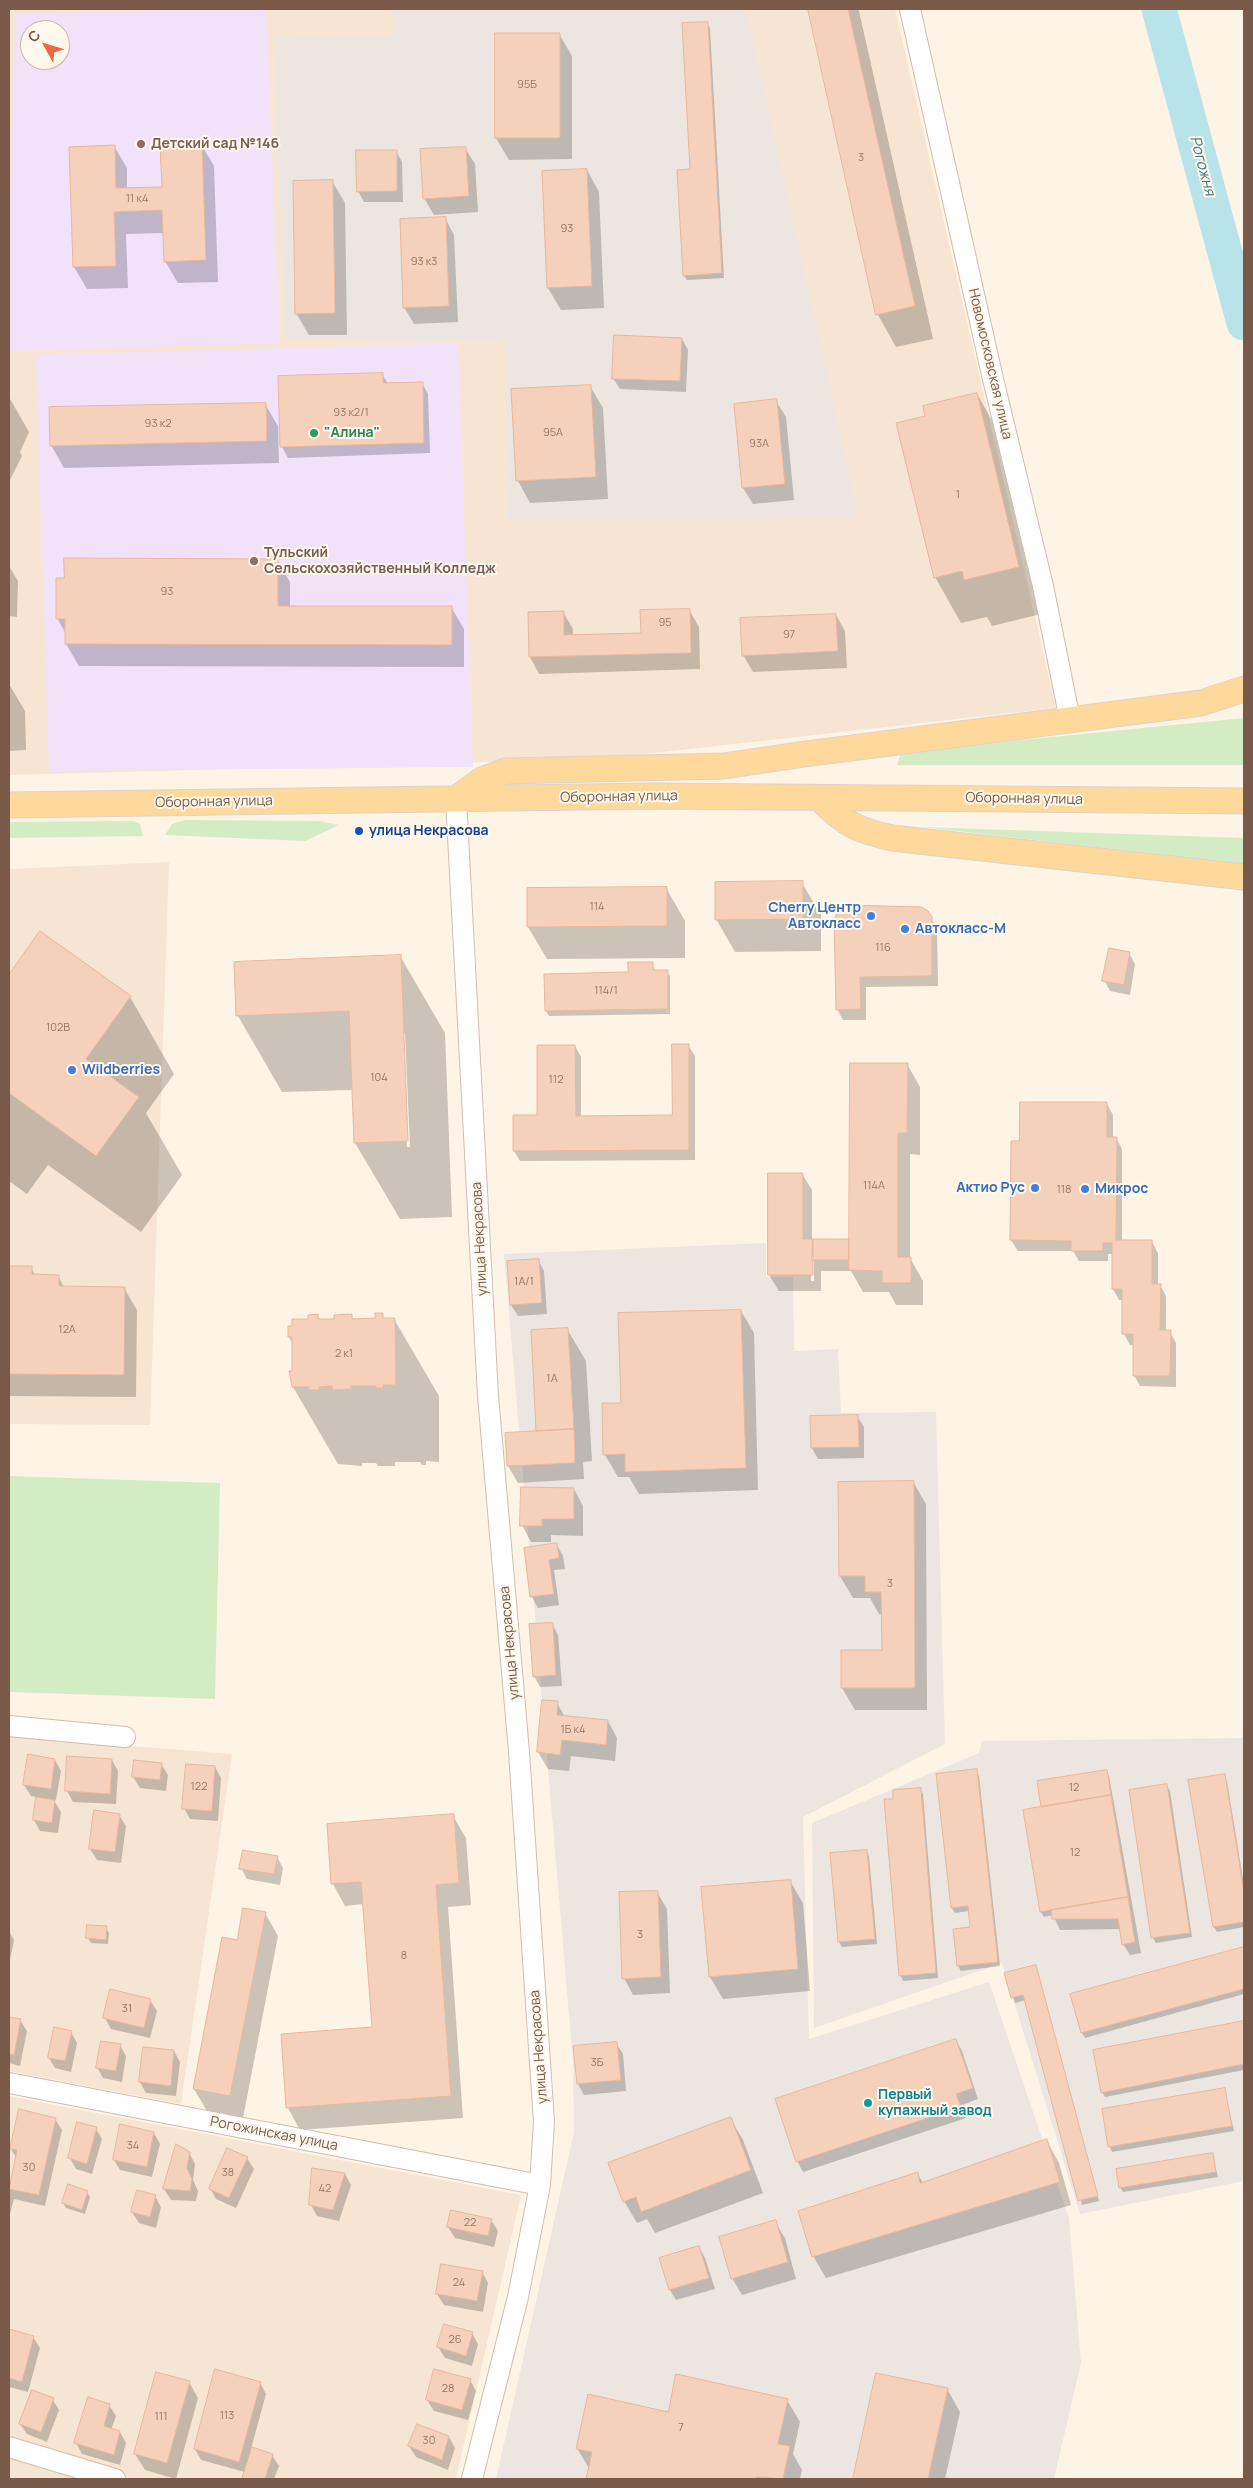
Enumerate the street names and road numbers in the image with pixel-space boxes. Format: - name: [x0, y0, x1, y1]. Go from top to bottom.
- street label: Новомосковская улица: [964, 287, 1016, 441]
- street label: Оборонная улица: [560, 788, 678, 806]
- street label: Оборонная улица: [965, 790, 1083, 808]
- street label: Оборонная улица: [155, 793, 273, 811]
- street label: улица Некрасова: [469, 1182, 491, 1296]
- street label: улица Некрасова: [497, 1585, 523, 1701]
- street label: улица Некрасова: [527, 1989, 551, 2105]
- street label: Рогожинская улица: [209, 2113, 339, 2155]

